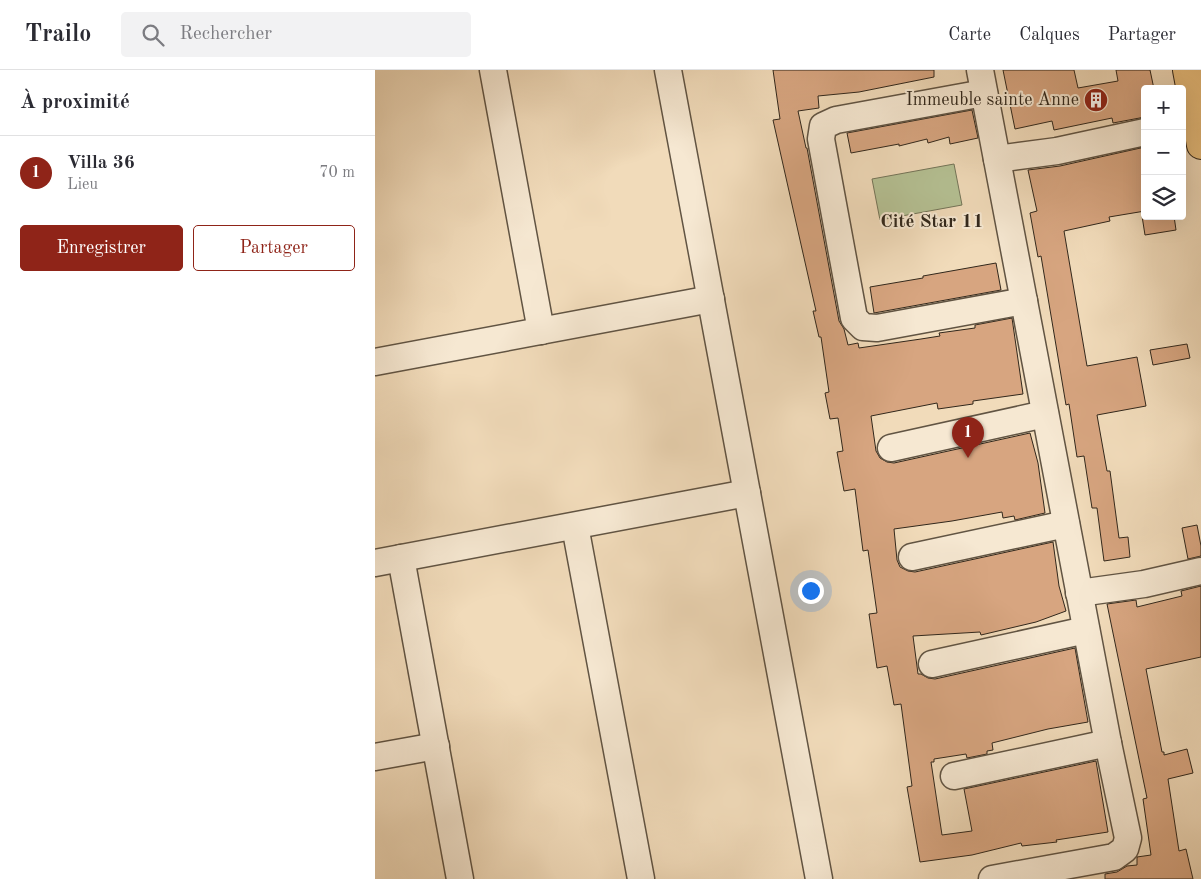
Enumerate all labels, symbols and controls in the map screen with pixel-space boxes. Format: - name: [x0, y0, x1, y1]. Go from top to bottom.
- search box: [121, 12, 471, 57]
- icon: search: [139, 21, 167, 49]
- text: Trailo: [25, 23, 91, 47]
- text: Rechercher: [179, 25, 272, 44]
- text: Carte: [948, 26, 991, 44]
- text: Calques: [1019, 26, 1080, 44]
- text: Partager: [1108, 26, 1176, 44]
- map controls: [1141, 85, 1186, 220]
- button: +: [1141, 85, 1186, 130]
- building icon: Immeuble sainte Anne: [1083, 87, 1109, 113]
- place label: Immeuble sainte Anne: [906, 91, 1079, 109]
- text: À proximité: [20, 92, 130, 113]
- button: −: [1141, 130, 1186, 175]
- text: Villa 36: [67, 154, 135, 173]
- text: 1: [31, 165, 41, 181]
- text: 70 m: [319, 165, 355, 181]
- button: layers: [1141, 175, 1186, 220]
- text: Lieu: [67, 177, 98, 193]
- district label: Cité Star 11: [880, 213, 984, 232]
- button: Enregistrer: [20, 225, 183, 271]
- button: Partager: [193, 225, 355, 271]
- pin: 1: [952, 417, 984, 458]
- your location: [798, 578, 824, 604]

